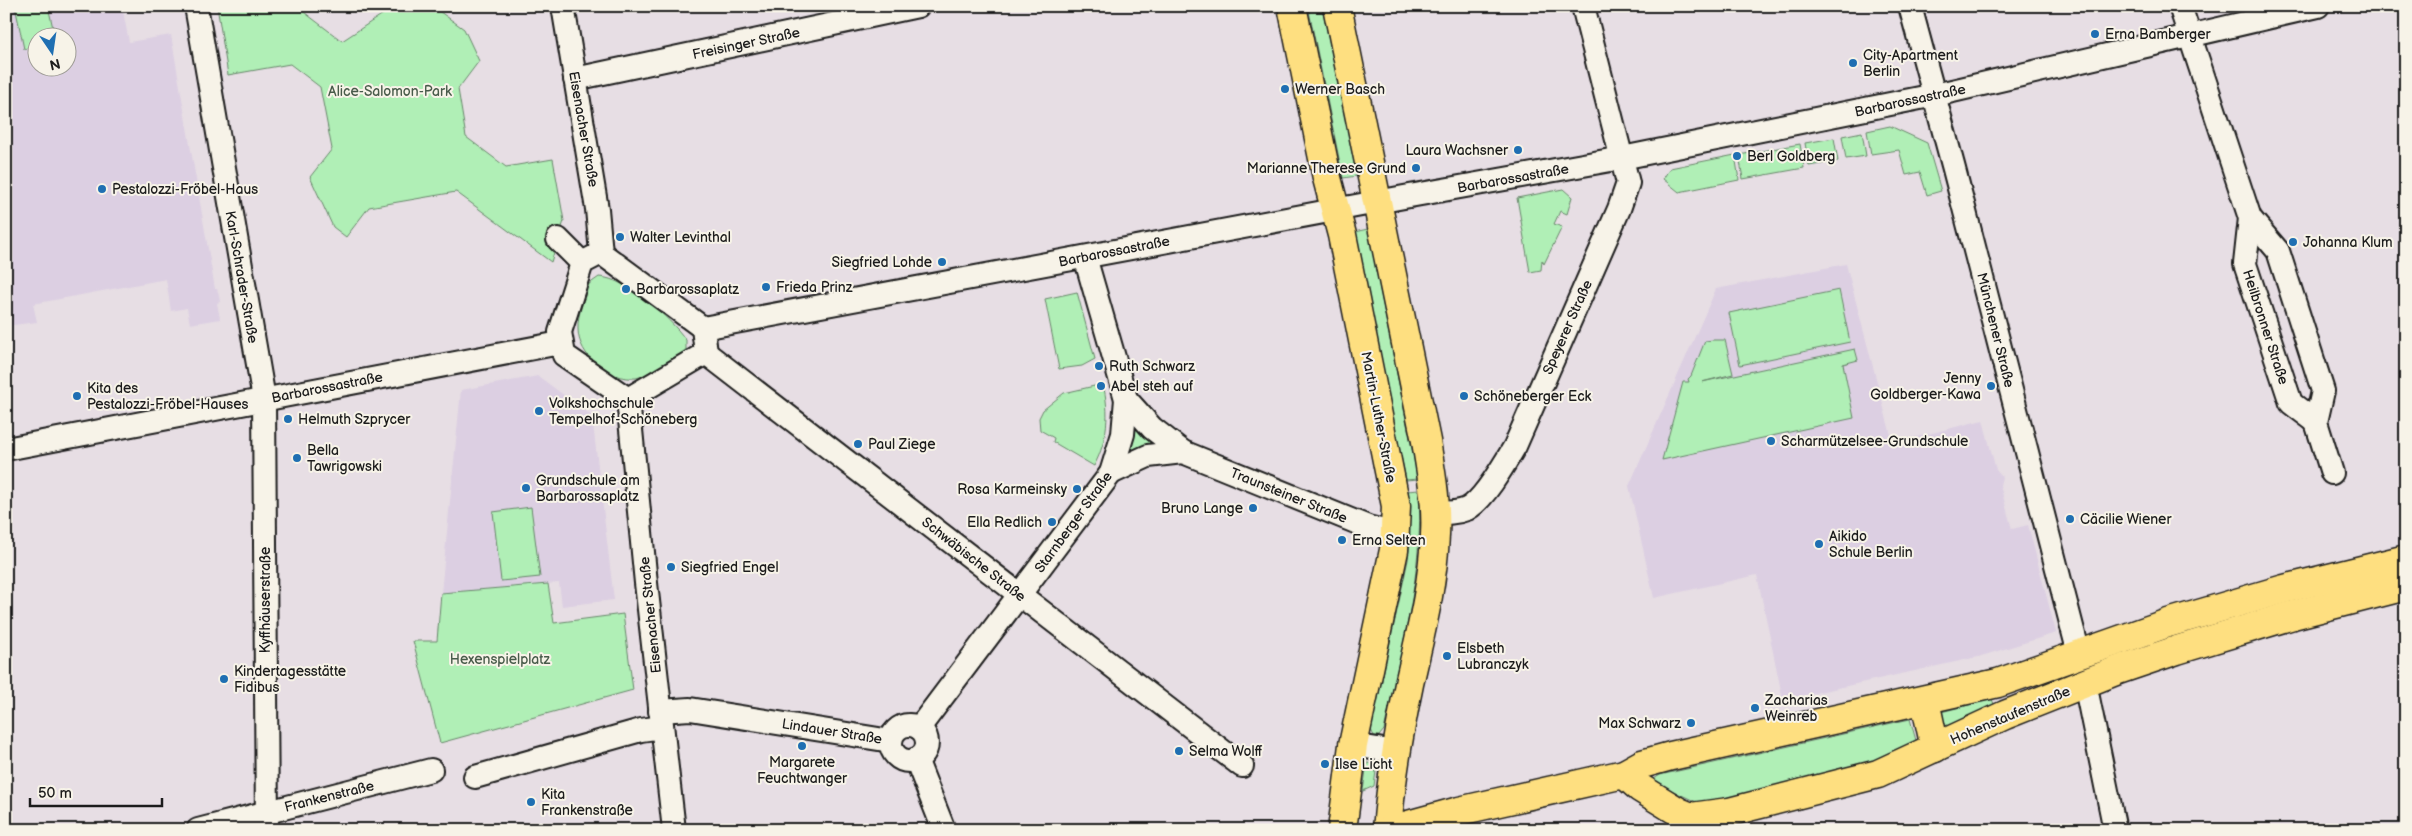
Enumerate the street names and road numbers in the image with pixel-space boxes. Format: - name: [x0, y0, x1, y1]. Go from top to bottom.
- street label: Freisinger Straße: [691, 24, 801, 63]
- street label: Eisenacher Straße: [565, 70, 602, 188]
- street label: Barbarossastraße: [1853, 80, 1967, 121]
- street label: Barbarossastraße: [1456, 160, 1570, 197]
- street label: Karl-Schrader-Straße: [221, 210, 262, 345]
- street label: Barbarossastraße: [1057, 232, 1171, 271]
- street label: Heilbronner Straße: [2239, 268, 2292, 387]
- street label: Münchener Straße: [1973, 271, 2018, 389]
- street label: Speyerer Straße: [1539, 277, 1596, 377]
- street label: Martin-Luther-Straße: [1357, 350, 1400, 484]
- street label: Barbarossastraße: [270, 368, 384, 407]
- street label: Traunsteiner Straße: [1228, 464, 1350, 527]
- street label: Starnberger Straße: [1031, 468, 1116, 576]
- street label: Schwäbische Straße: [918, 513, 1029, 605]
- street label: Kyffhäuserstraße: [257, 547, 274, 653]
- street label: Eisenacher Straße: [636, 556, 665, 674]
- street label: Hohenstaufenstraße: [1948, 682, 2073, 748]
- street label: Lindauer Straße: [781, 715, 883, 748]
- street label: Frankenstraße: [283, 777, 376, 816]

